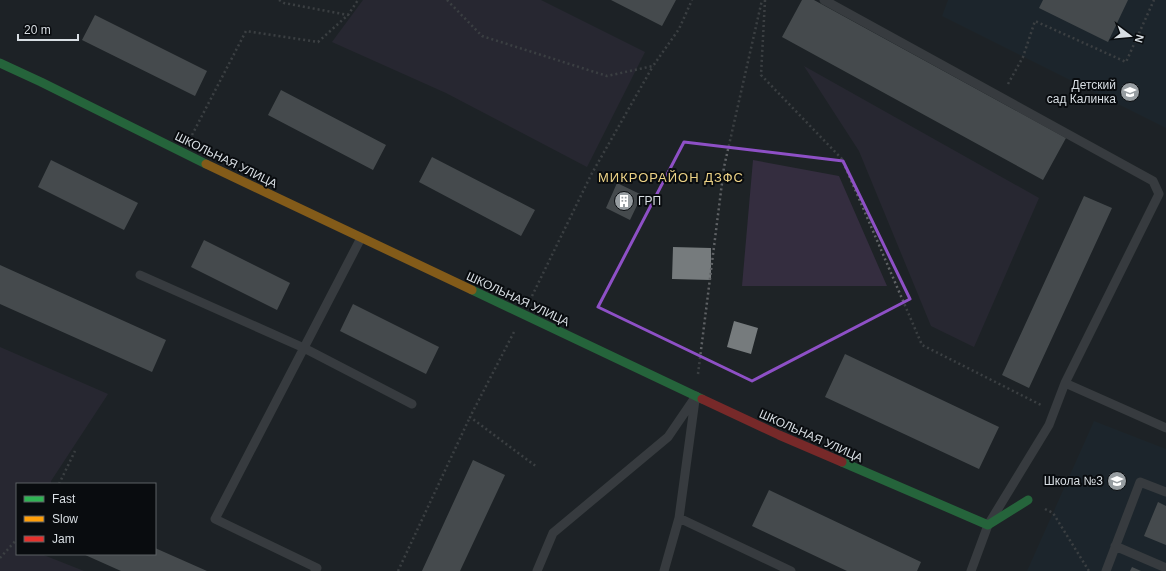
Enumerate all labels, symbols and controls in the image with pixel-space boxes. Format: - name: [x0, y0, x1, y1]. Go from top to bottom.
- scale bar: [18, 16, 78, 42]
- north arrow: [1110, 16, 1150, 56]
- text: 20 m: [24, 23, 51, 37]
- text: N: [1133, 33, 1146, 44]
- place label: Детский сад Калинка: [1047, 78, 1116, 106]
- school or university icon: Детский сад Калинка: [1119, 81, 1141, 103]
- street label: ШКОЛЬНАЯ УЛИЦА: [173, 129, 279, 191]
- district label: МИКРОРАЙОН ДЗФС: [598, 170, 744, 185]
- building icon: ГРП: [613, 190, 635, 212]
- place label: ГРП: [638, 194, 661, 208]
- street label: ШКОЛЬНАЯ УЛИЦА: [464, 269, 572, 329]
- street label: ШКОЛЬНАЯ УЛИЦА: [757, 407, 865, 465]
- school or university icon: Школа №3: [1106, 470, 1128, 492]
- place label: Школа №3: [1044, 474, 1103, 488]
- legend: [16, 483, 156, 555]
- text: Fast: [52, 492, 76, 506]
- text: Slow: [52, 512, 78, 526]
- text: Jam: [52, 532, 75, 546]

